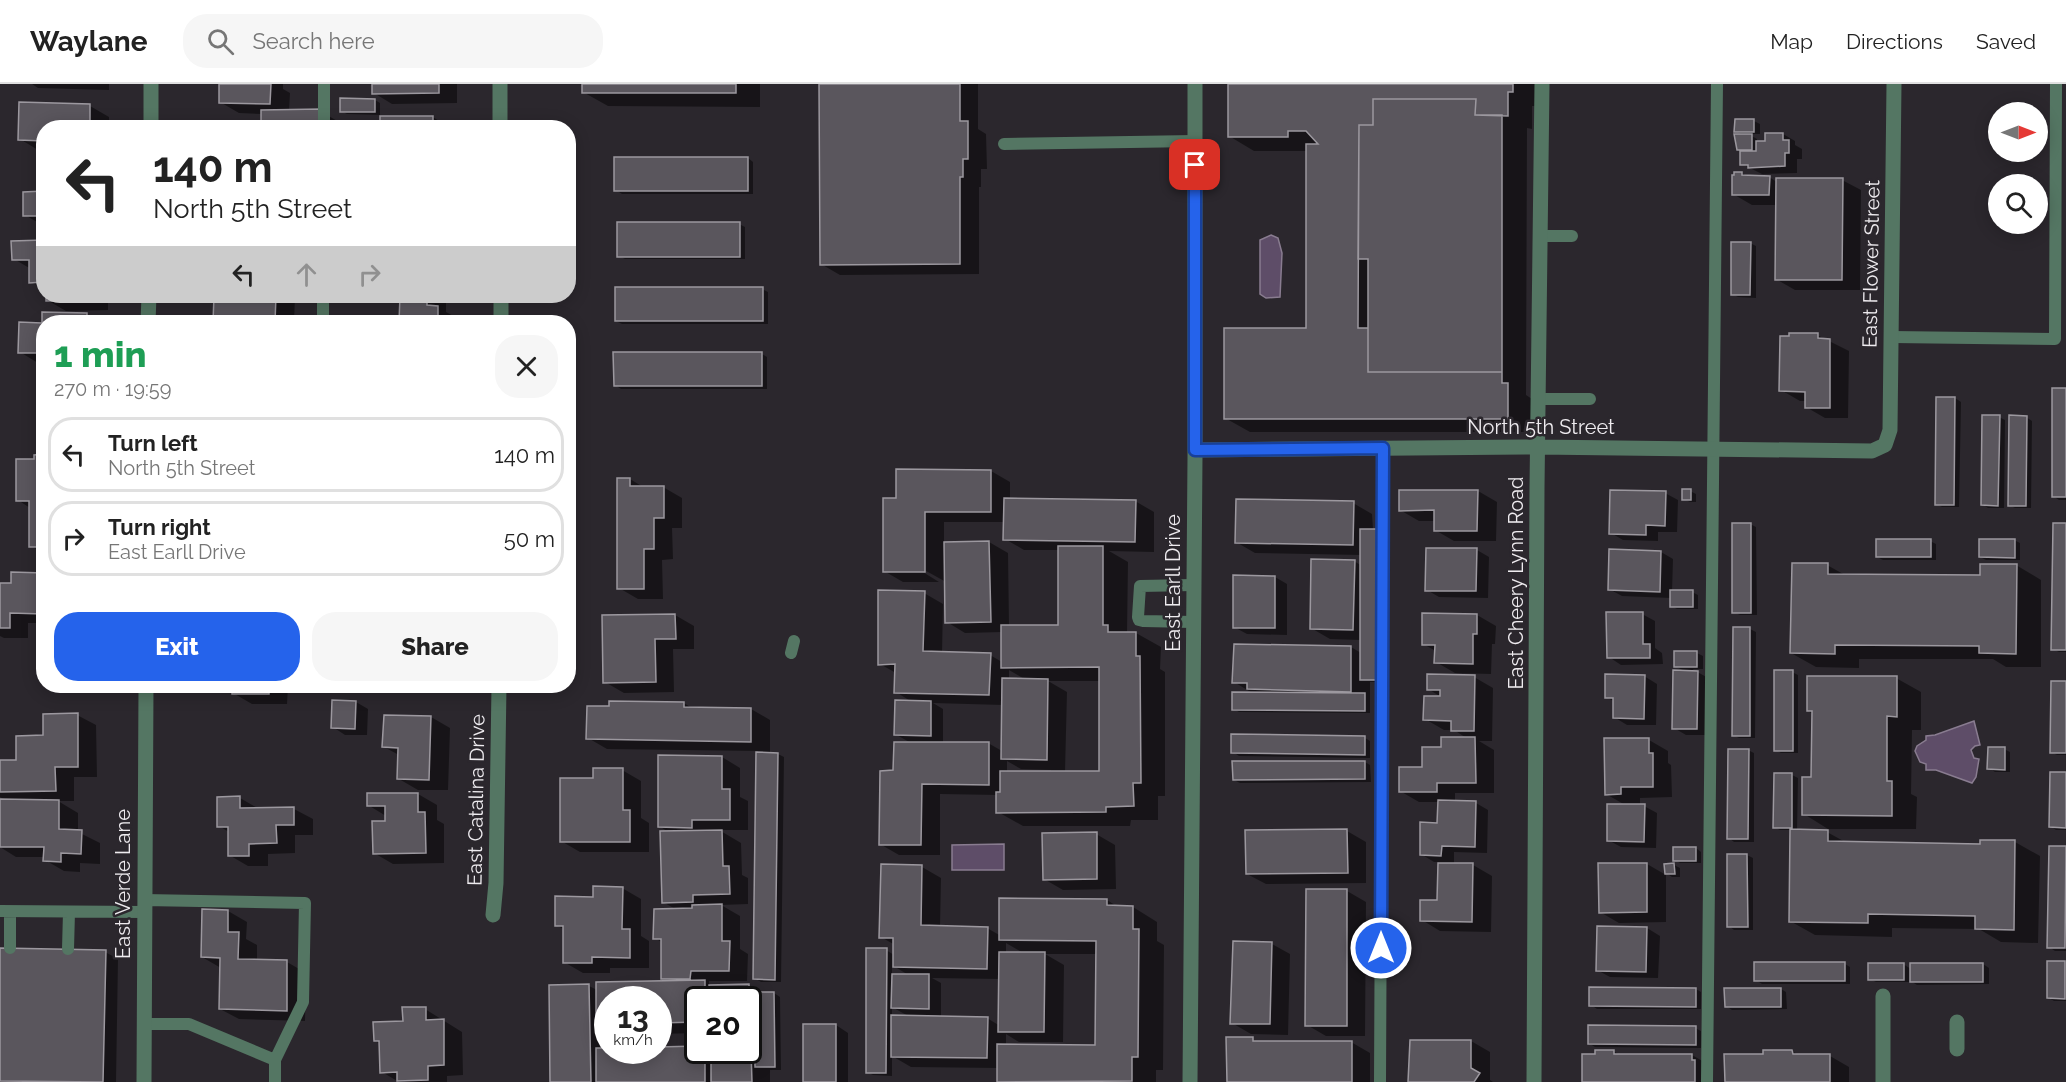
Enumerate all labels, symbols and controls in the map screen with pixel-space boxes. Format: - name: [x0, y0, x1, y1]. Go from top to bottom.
- search box: [183, 14, 603, 68]
- text: Waylane: [30, 25, 147, 58]
- icon: search: [204, 25, 237, 58]
- text: Search here: [252, 28, 375, 54]
- text: Map: [1770, 29, 1813, 54]
- text: Directions: [1846, 29, 1943, 54]
- text: Saved: [1976, 29, 2036, 54]
- north arrow: [1988, 102, 2048, 162]
- map controls: [1988, 102, 2048, 234]
- pin: [1169, 139, 1220, 190]
- text: 140 m: [153, 143, 273, 192]
- icon: left: [54, 144, 132, 222]
- icon: arrive: [1178, 148, 1211, 181]
- button: search: [1988, 174, 2048, 234]
- street label: East Flower Street: [1858, 180, 1884, 348]
- text: North 5th Street: [153, 193, 352, 224]
- icon: left: [227, 258, 260, 291]
- icon: ahead: [290, 258, 323, 291]
- icon: right: [353, 258, 386, 291]
- text: 1 min: [54, 333, 146, 375]
- button: close: [495, 335, 558, 398]
- text: 270 m · 19:59: [54, 377, 171, 401]
- street label: North 5th Street: [1467, 415, 1615, 439]
- text: Turn left: [108, 430, 198, 456]
- icon: left: [57, 438, 90, 471]
- text: 140 m: [494, 442, 555, 468]
- text: North 5th Street: [108, 456, 255, 480]
- street label: East Cheery Lynn Road: [1504, 476, 1528, 690]
- text: Turn right: [108, 514, 211, 540]
- street label: East Earll Drive: [1161, 514, 1185, 652]
- icon: right: [57, 522, 90, 555]
- text: 50 m: [504, 526, 555, 552]
- text: East Earll Drive: [108, 540, 246, 564]
- button: Exit: [54, 612, 300, 681]
- button: Share: [312, 612, 558, 681]
- street label: East Catalina Drive: [463, 714, 490, 886]
- street label: East Verde Lane: [111, 809, 135, 959]
- position arrow: [1349, 916, 1413, 980]
- speed limit sign: 20: [684, 986, 762, 1064]
- text: 13: [617, 1000, 649, 1035]
- text: km/h: [613, 1031, 653, 1049]

